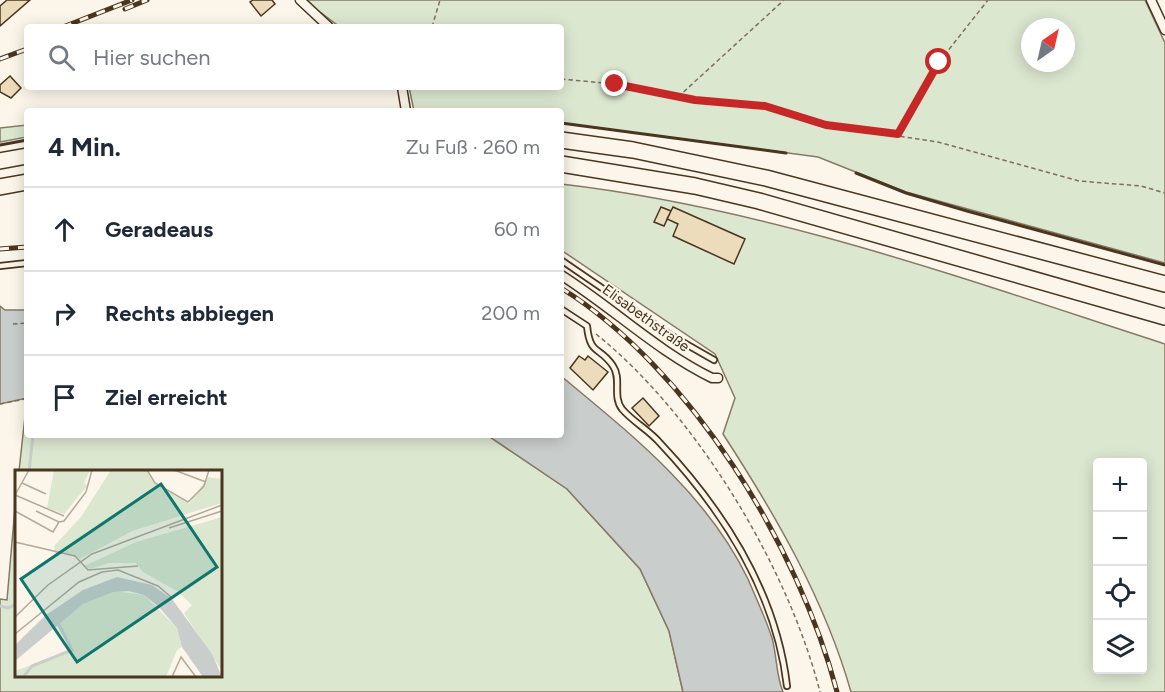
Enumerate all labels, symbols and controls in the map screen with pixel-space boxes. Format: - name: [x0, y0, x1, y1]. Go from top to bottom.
- north arrow: [1021, 18, 1075, 72]
- search box: [24, 24, 564, 90]
- icon: search: [45, 41, 78, 74]
- text: Hier suchen: [93, 44, 211, 71]
- route start: [925, 48, 951, 74]
- route end: [601, 70, 627, 96]
- text: 4 Min.: [48, 131, 121, 163]
- text: Zu Fuß · 260 m: [406, 135, 540, 159]
- icon: ahead: [48, 213, 81, 246]
- text: Geradeaus: [105, 216, 213, 243]
- text: 60 m: [494, 217, 540, 241]
- street label: Elisabethstraße: [599, 280, 693, 356]
- icon: right: [48, 297, 81, 330]
- text: Rechts abbiegen: [105, 300, 274, 327]
- text: 200 m: [481, 301, 540, 325]
- icon: arrive: [48, 381, 81, 414]
- text: Ziel erreicht: [105, 384, 228, 411]
- map controls: [1093, 458, 1147, 674]
- button: +: [1093, 458, 1147, 512]
- inset map: [15, 470, 222, 677]
- button: −: [1093, 512, 1147, 566]
- button: locate: [1093, 566, 1147, 620]
- button: layers: [1093, 620, 1147, 674]

